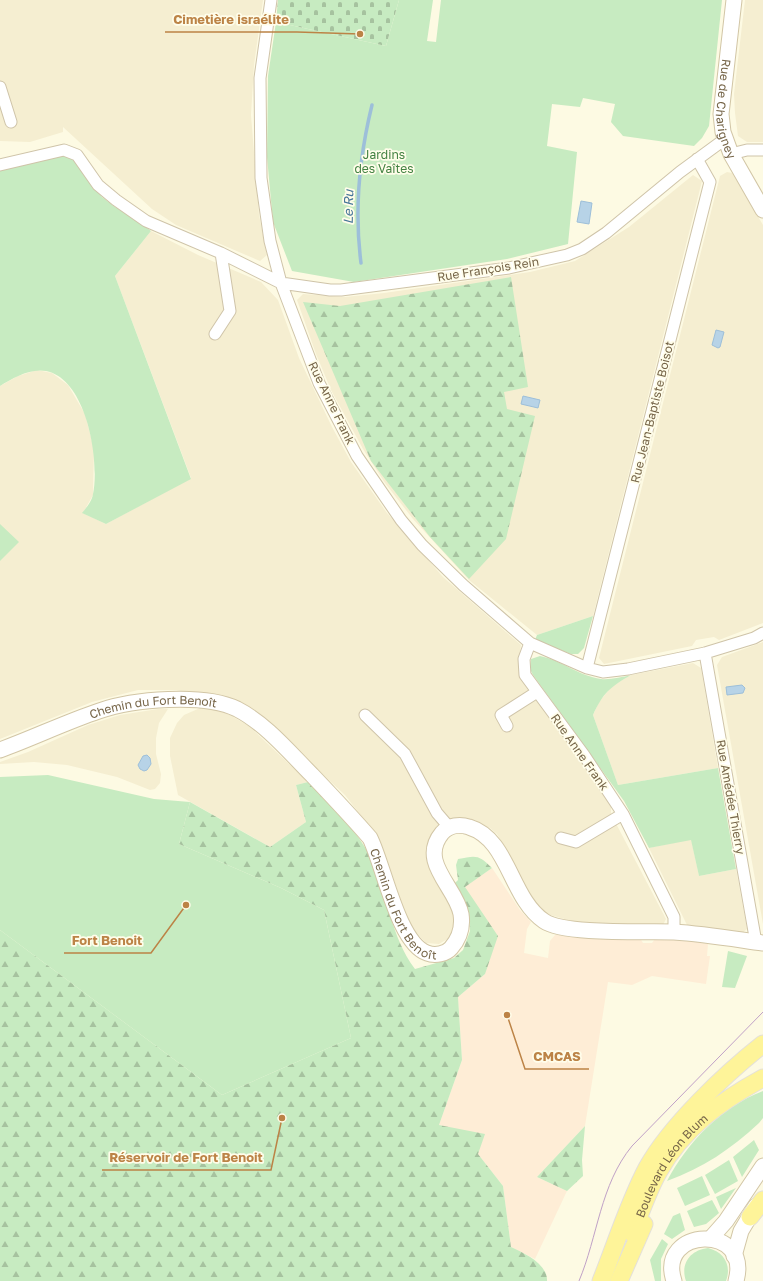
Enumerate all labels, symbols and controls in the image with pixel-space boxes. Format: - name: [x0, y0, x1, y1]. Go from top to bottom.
- callout: Cimetière israélite: [165, 7, 297, 32]
- text: Cimetière israélite: [173, 11, 289, 27]
- street label: Rue de Charigney: [713, 58, 740, 162]
- park label: Jardins des Vaîtes: [354, 147, 414, 176]
- water label: Le Ru: [340, 188, 356, 224]
- street label: Rue François Rein: [436, 254, 540, 284]
- street label: Rue Jean-Baptiste Boisot: [627, 339, 677, 484]
- street label: Rue Anne Frank: [305, 359, 359, 447]
- street label: Chemin du Fort Benoît: [87, 692, 219, 721]
- street label: Rue Anne Frank: [548, 711, 612, 794]
- street label: Rue Amédée Thierry: [713, 738, 749, 856]
- street label: Chemin du Fort Benoît: [368, 846, 437, 962]
- callout: Fort Benoit: [64, 928, 151, 953]
- text: Fort Benoit: [72, 932, 142, 948]
- callout: CMCAS: [525, 1044, 589, 1069]
- text: CMCAS: [533, 1048, 581, 1064]
- street label: Boulevard Léon Blum: [632, 1110, 710, 1219]
- callout: Réservoir de Fort Benoit: [102, 1145, 271, 1170]
- text: Réservoir de Fort Benoit: [109, 1149, 263, 1165]

